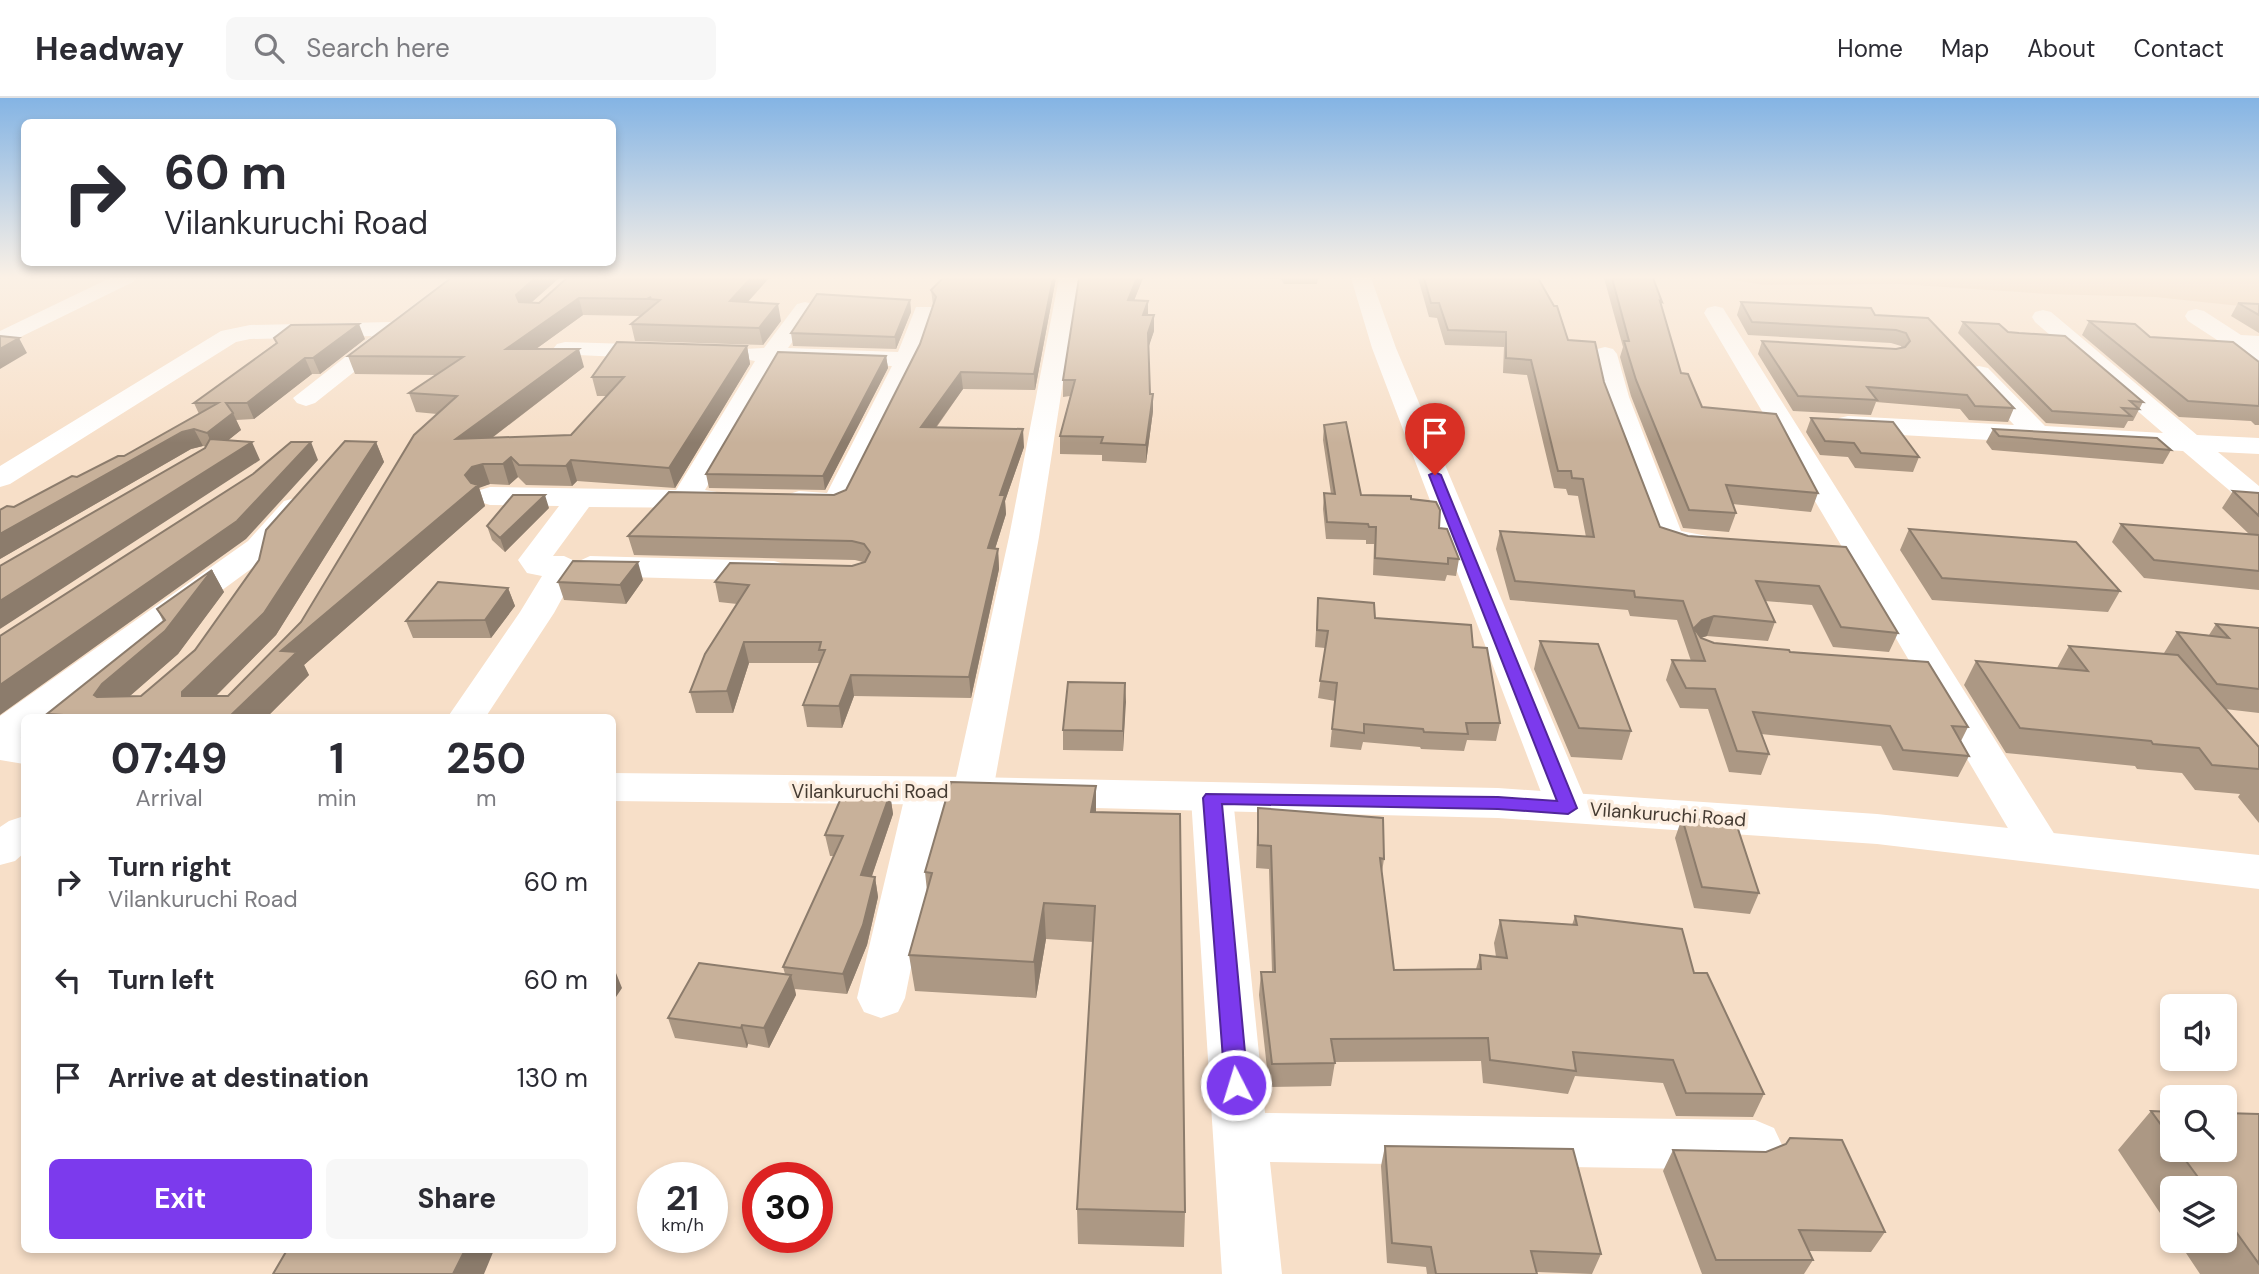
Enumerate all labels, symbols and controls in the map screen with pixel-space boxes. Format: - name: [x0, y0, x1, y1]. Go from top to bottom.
- search box: [226, 17, 716, 80]
- text: Headway: [35, 27, 184, 70]
- icon: search: [250, 29, 288, 67]
- text: Search here: [306, 31, 450, 65]
- text: Home: [1837, 33, 1903, 64]
- text: Map: [1941, 33, 1989, 64]
- text: About: [2027, 33, 2096, 64]
- text: Contact: [2134, 33, 2224, 64]
- text: 60 m: [164, 140, 287, 204]
- icon: right: [49, 147, 140, 238]
- text: Vilankuruchi Road: [164, 202, 428, 244]
- pin: [1405, 403, 1465, 475]
- icon: arrive: [1416, 414, 1454, 452]
- text: 07:49: [111, 731, 227, 786]
- text: 1: [329, 731, 344, 786]
- text: 250: [446, 731, 526, 786]
- street label: Vilankuruchi Road: [792, 779, 948, 804]
- text: Arrival: [136, 783, 203, 813]
- text: min: [317, 783, 356, 813]
- text: m: [476, 783, 496, 813]
- street label: Vilankuruchi Road: [1589, 797, 1747, 832]
- text: Turn right: [108, 850, 232, 884]
- icon: right: [49, 863, 87, 901]
- text: 60 m: [524, 865, 588, 899]
- text: Vilankuruchi Road: [108, 884, 298, 914]
- icon: left: [49, 961, 87, 999]
- text: Turn left: [108, 963, 215, 997]
- text: 60 m: [524, 963, 588, 997]
- map controls: [2160, 994, 2237, 1253]
- button: sound: [2160, 994, 2237, 1071]
- position arrow: [1199, 1048, 1273, 1122]
- icon: arrive: [49, 1059, 87, 1097]
- text: Arrive at destination: [108, 1061, 369, 1095]
- text: 130 m: [517, 1061, 588, 1095]
- button: search: [2160, 1085, 2237, 1162]
- button: Exit: [49, 1159, 312, 1239]
- button: Share: [326, 1159, 588, 1239]
- speed limit sign: 30: [742, 1162, 833, 1253]
- text: 21: [666, 1175, 699, 1221]
- button: layers: [2160, 1176, 2237, 1253]
- text: km/h: [661, 1213, 704, 1237]

